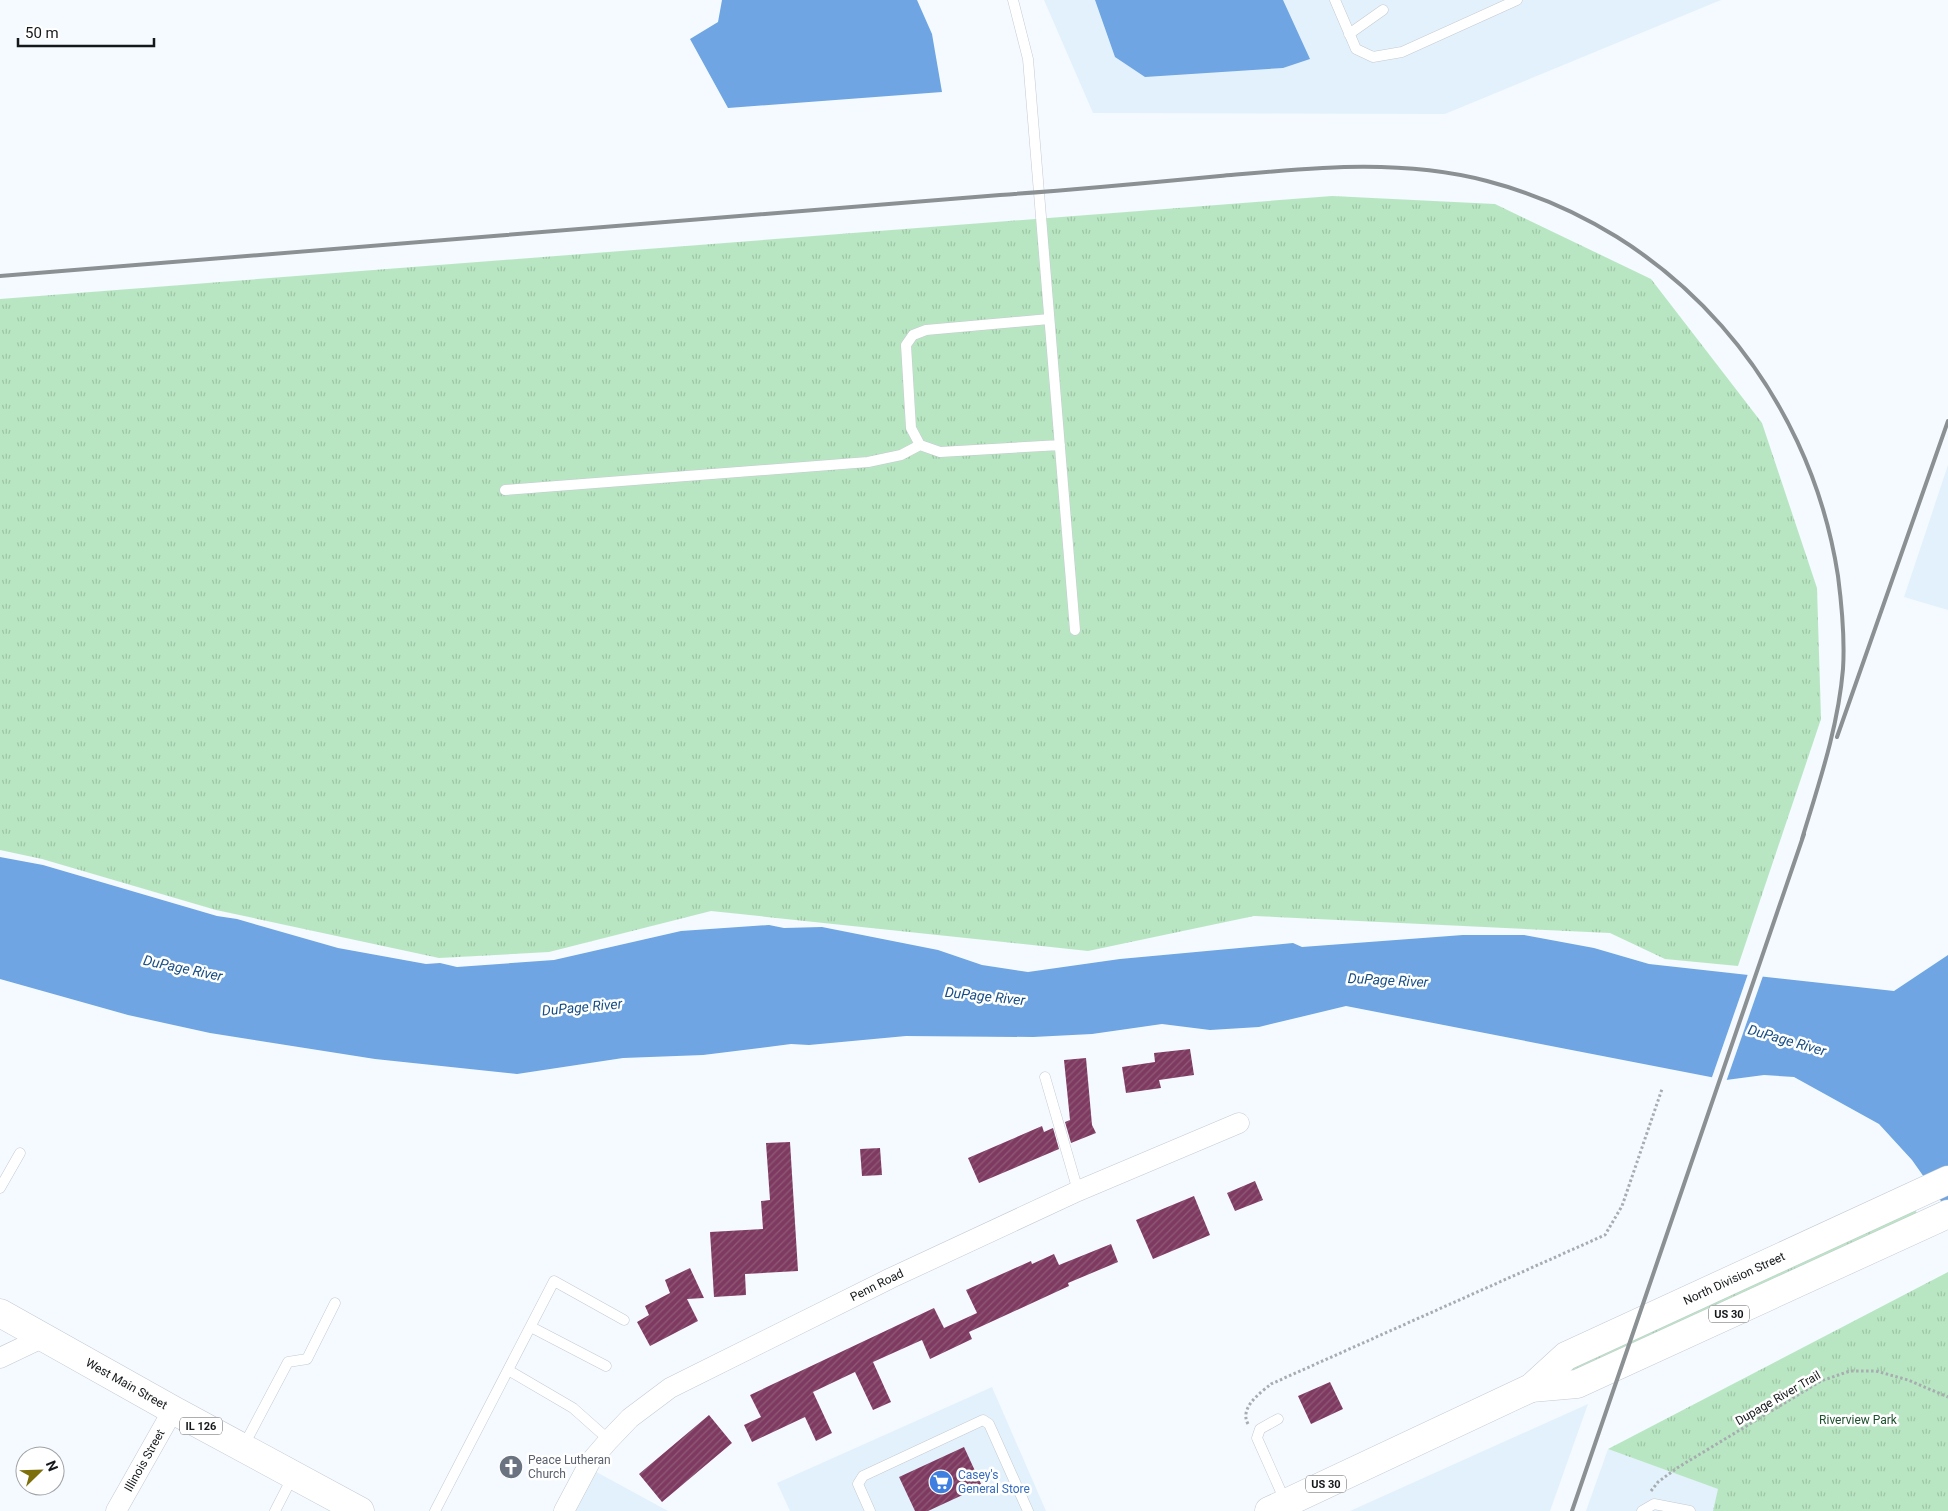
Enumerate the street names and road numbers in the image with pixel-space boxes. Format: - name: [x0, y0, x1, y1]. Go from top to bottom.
- street label: North Division Street: [1681, 1249, 1787, 1308]
- street label: Penn Road: [848, 1266, 906, 1304]
- road number: US 30: [1709, 1306, 1749, 1322]
- street label: West Main Street: [83, 1355, 170, 1412]
- street label: Dupage River Trail: [1733, 1368, 1823, 1428]
- road number: IL 126: [180, 1418, 222, 1434]
- street label: Illinois Street: [121, 1427, 168, 1494]
- road number: US 30: [1306, 1476, 1346, 1492]

